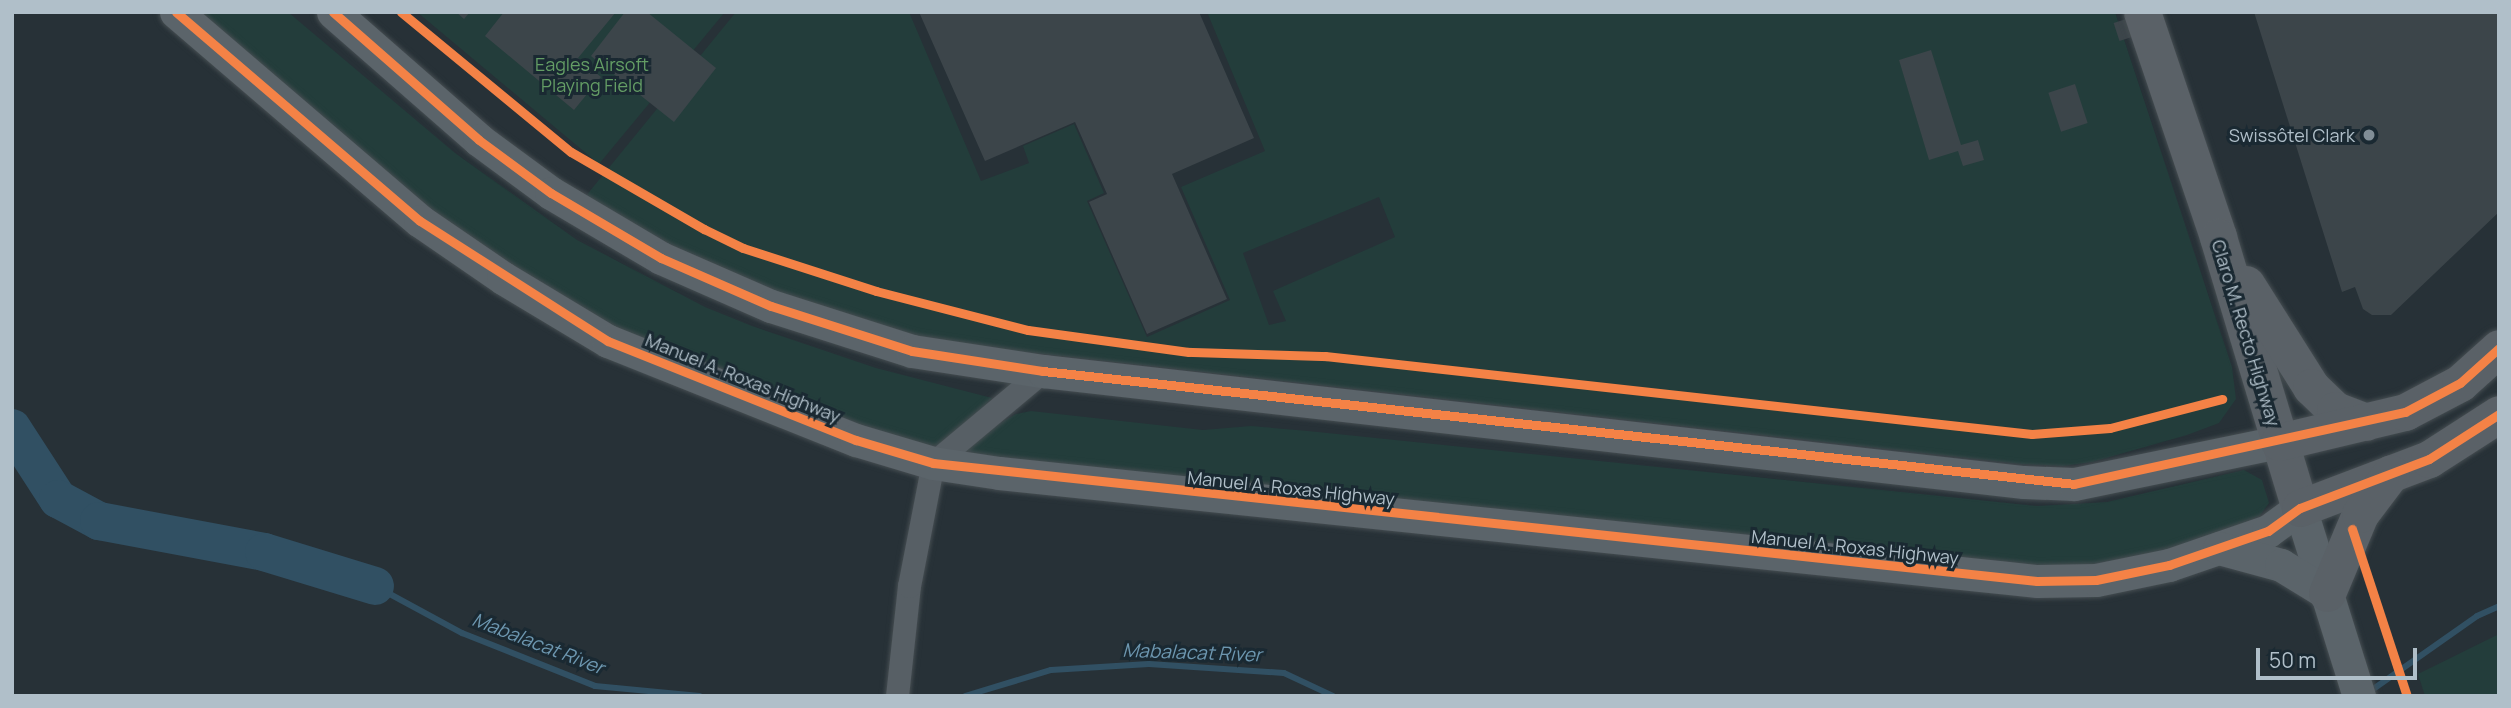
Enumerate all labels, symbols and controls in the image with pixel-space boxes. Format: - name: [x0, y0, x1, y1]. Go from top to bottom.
- park label: Eagles Airsoft Playing Field: [535, 54, 649, 96]
- place label: Swissôtel Clark: [2229, 124, 2355, 146]
- marker: Swissôtel Clark: [2361, 127, 2377, 143]
- street label: Claro M. Recto Highway: [2207, 237, 2285, 429]
- street label: Manuel A. Roxas Highway: [642, 329, 844, 427]
- street label: Manuel A. Roxas Highway: [1186, 466, 1396, 510]
- street label: Manuel A. Roxas Highway: [1750, 525, 1960, 569]
- water label: Mabalacat River: [469, 608, 607, 680]
- scale bar: [2259, 634, 2420, 678]
- water label: Mabalacat River: [1122, 639, 1262, 667]
- text: 50 m: [2269, 646, 2316, 674]

